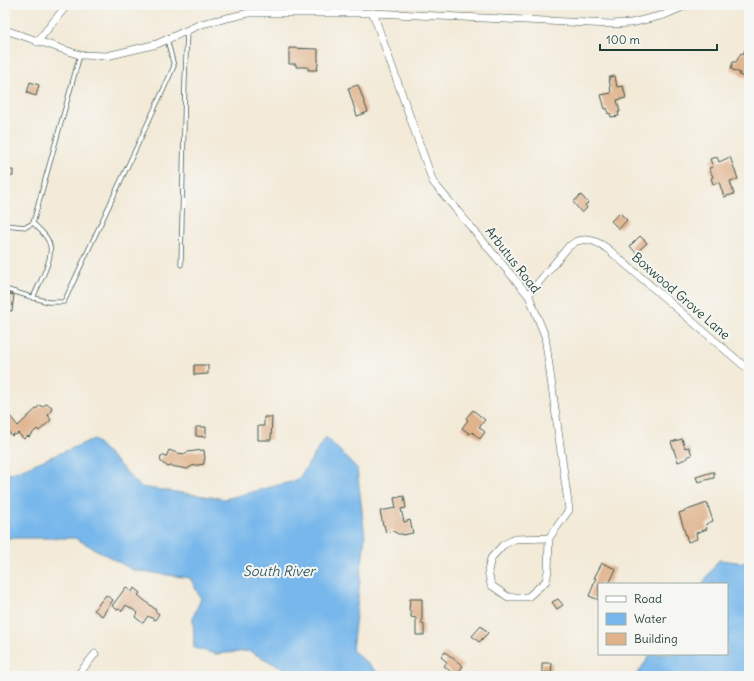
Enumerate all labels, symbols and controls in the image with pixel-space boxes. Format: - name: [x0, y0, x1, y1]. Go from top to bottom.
- scale bar: [600, 26, 717, 52]
- text: 100 m: [606, 32, 640, 47]
- street label: Arbutus Road: [482, 223, 545, 297]
- street label: Boxwood Grove Lane: [628, 249, 734, 343]
- water label: South River: [243, 562, 317, 580]
- legend: [598, 583, 728, 655]
- text: Road: [634, 591, 662, 606]
- text: Water: [634, 611, 667, 626]
- text: Building: [634, 631, 678, 646]

